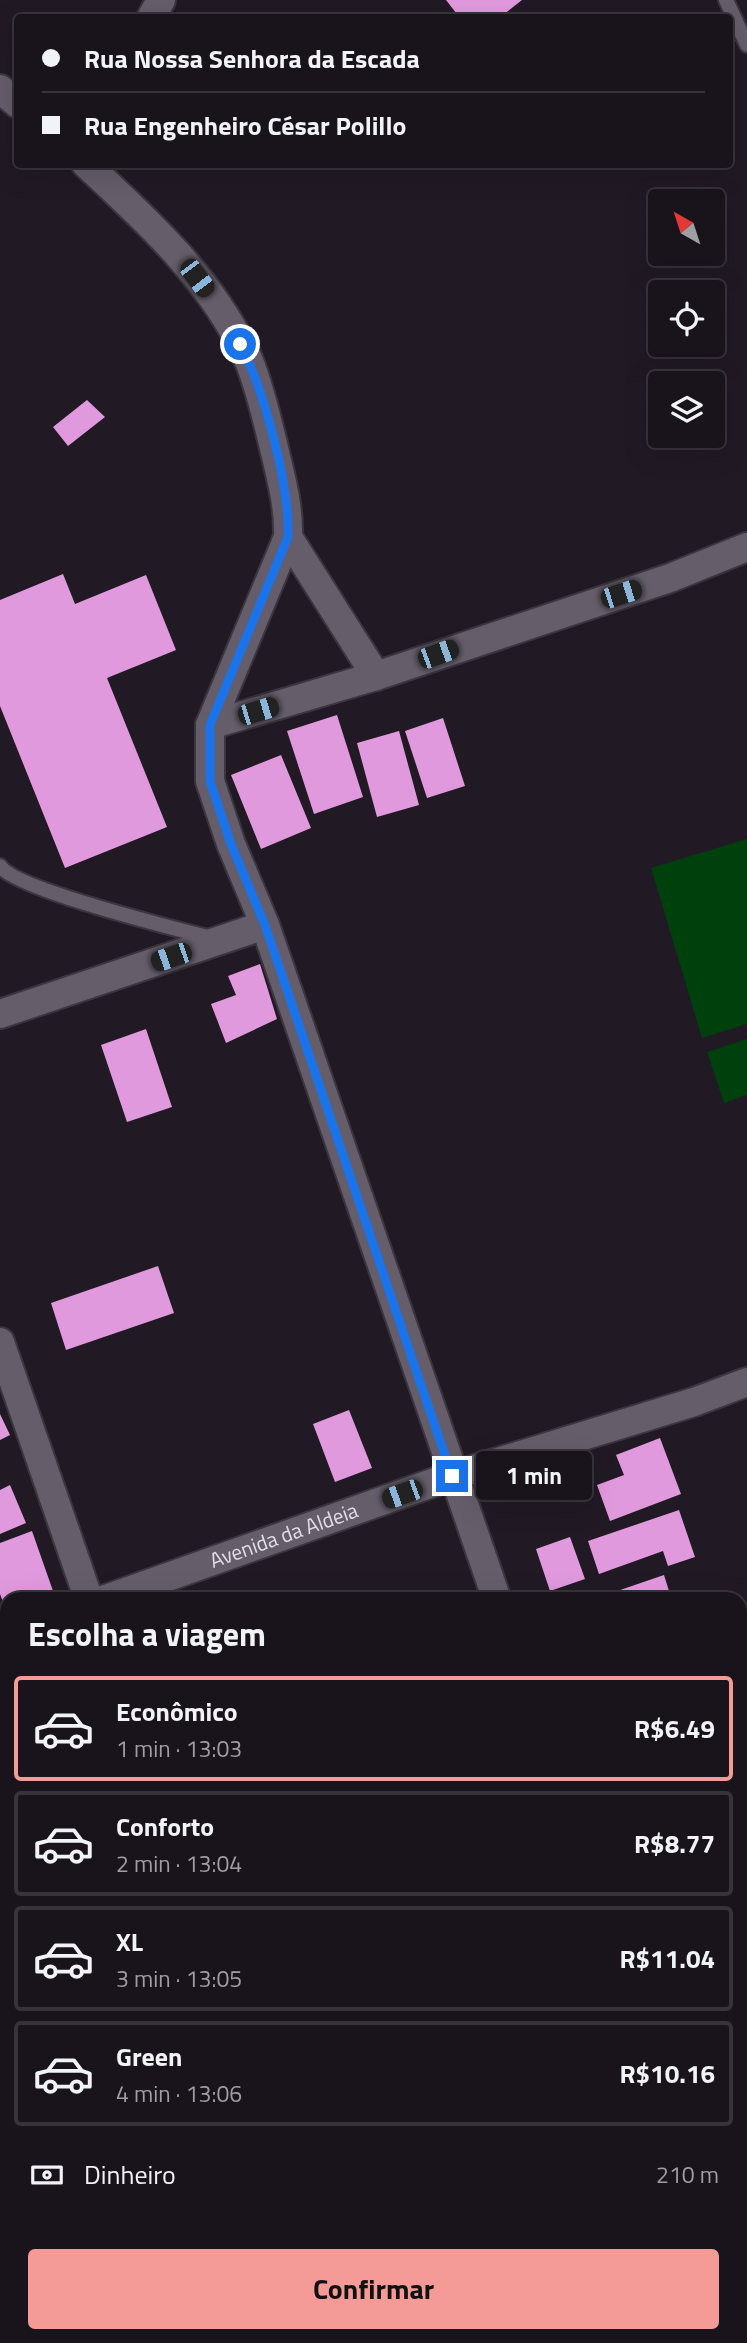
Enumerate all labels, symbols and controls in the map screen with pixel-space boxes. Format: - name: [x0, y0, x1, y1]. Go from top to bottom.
- text: Rua Nossa Senhora da Escada: [84, 39, 420, 78]
- text: Rua Engenheiro César Polillo: [84, 106, 406, 145]
- north arrow: [648, 189, 724, 266]
- map controls: [648, 189, 725, 448]
- car: [176, 255, 219, 301]
- button: locate: [648, 280, 725, 357]
- route start: [224, 328, 256, 360]
- button: layers: [648, 371, 725, 448]
- car: [598, 578, 645, 610]
- car: [415, 637, 462, 671]
- car: [235, 695, 282, 727]
- car: [148, 940, 195, 974]
- callout: 1 min: [476, 1452, 592, 1500]
- text: 1 min: [506, 1458, 562, 1493]
- route end: [436, 1460, 468, 1492]
- car: [379, 1477, 426, 1511]
- street label: Avenida da Aldeia: [205, 1494, 363, 1576]
- text: Escolha a viagem: [28, 1610, 266, 1658]
- text: Econômico: [116, 1692, 238, 1731]
- icon: car: [32, 1697, 95, 1760]
- text: R$6.49: [634, 1709, 715, 1748]
- text: 1 min · 13:03: [116, 1731, 242, 1766]
- text: Conforto: [116, 1807, 214, 1846]
- icon: car: [32, 1812, 95, 1875]
- text: R$8.77: [634, 1824, 715, 1863]
- text: 2 min · 13:04: [116, 1846, 242, 1881]
- text: XL: [116, 1922, 143, 1961]
- icon: car: [32, 1927, 95, 1990]
- text: R$11.04: [619, 1939, 715, 1978]
- text: 3 min · 13:05: [116, 1961, 242, 1996]
- text: Green: [116, 2037, 182, 2076]
- icon: car: [32, 2042, 95, 2105]
- text: R$10.16: [619, 2054, 715, 2093]
- text: 4 min · 13:06: [116, 2076, 242, 2111]
- text: Dinheiro: [84, 2155, 176, 2194]
- icon: cash: [28, 2156, 66, 2194]
- text: 210 m: [656, 2157, 719, 2192]
- button: Confirmar: [28, 2249, 719, 2329]

